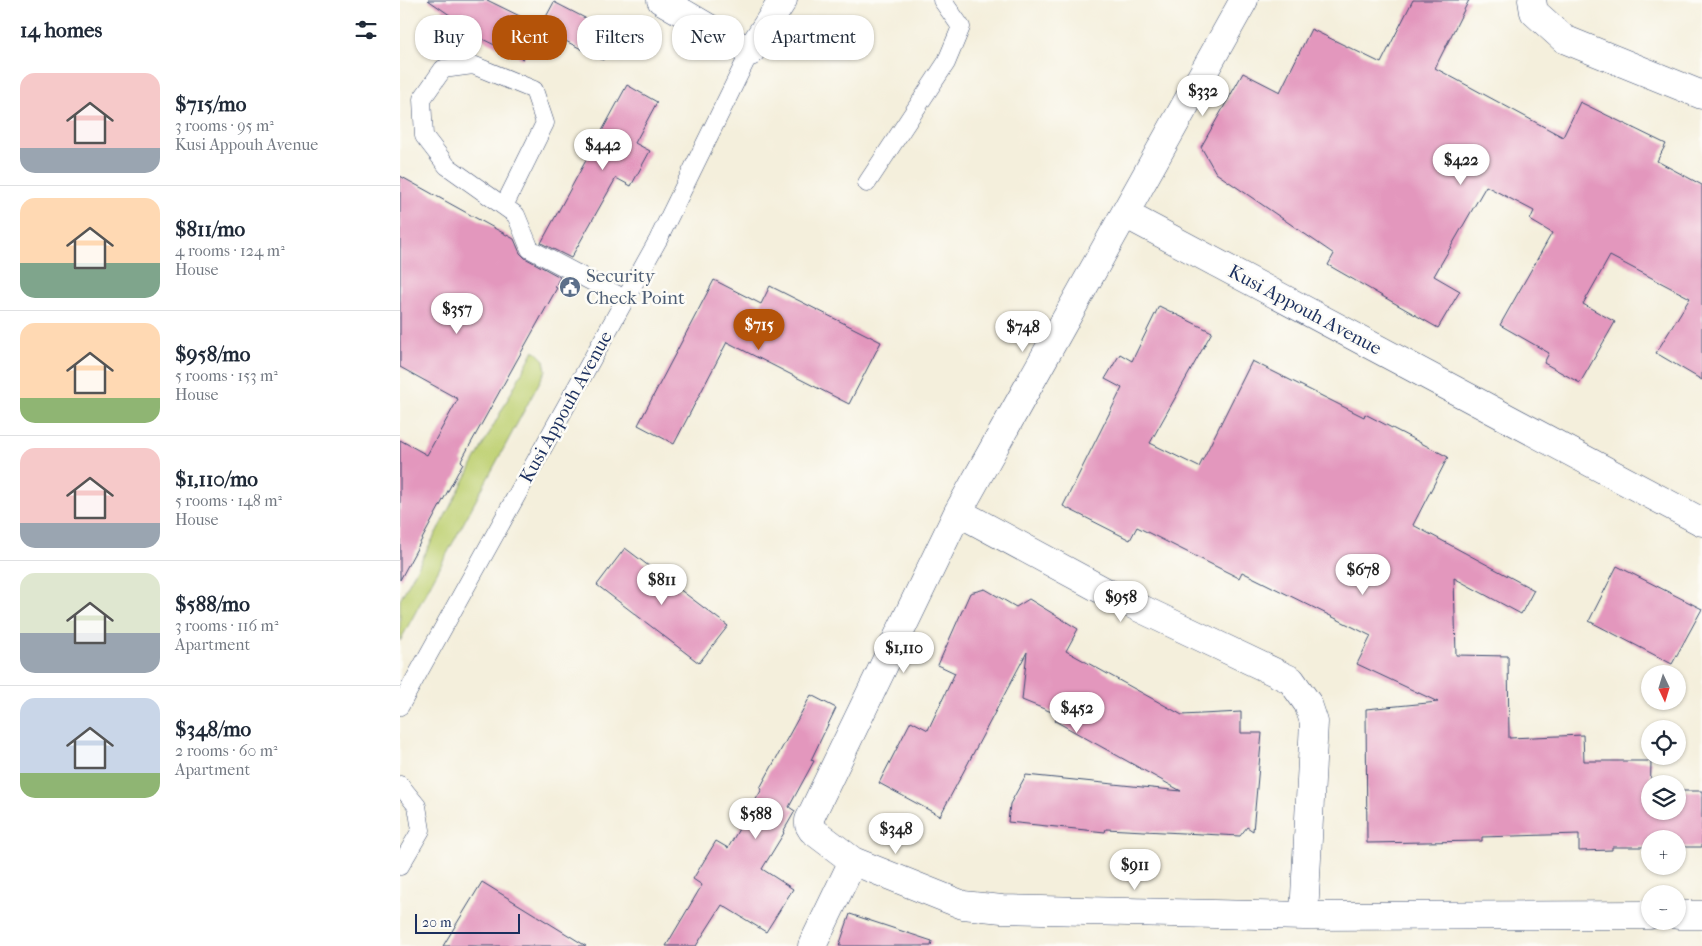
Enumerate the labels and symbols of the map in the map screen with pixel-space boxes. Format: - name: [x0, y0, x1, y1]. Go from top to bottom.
- pin: $332: [1173, 74, 1233, 117]
- pin: $442: [573, 128, 633, 171]
- pin: $422: [1431, 144, 1491, 186]
- street label: Kusi Appouh Avenue: [1225, 260, 1385, 360]
- place label: Security Check Point: [586, 265, 685, 309]
- public building icon: Security Check Point: [558, 275, 582, 299]
- pin: $357: [427, 292, 487, 335]
- pin: $715: [729, 308, 789, 351]
- pin: $748: [993, 310, 1053, 353]
- street label: Kusi Appouh Avenue: [515, 327, 617, 487]
- pin: $678: [1333, 554, 1393, 596]
- pin: $811: [632, 564, 692, 606]
- pin: $958: [1091, 580, 1151, 623]
- pin: $1,110: [863, 632, 945, 674]
- north arrow: [1641, 665, 1686, 710]
- pin: $452: [1047, 692, 1107, 734]
- pin: $588: [726, 798, 786, 840]
- pin: $348: [866, 812, 926, 855]
- pin: $911: [1105, 848, 1165, 891]
- scale bar: [415, 911, 520, 934]

